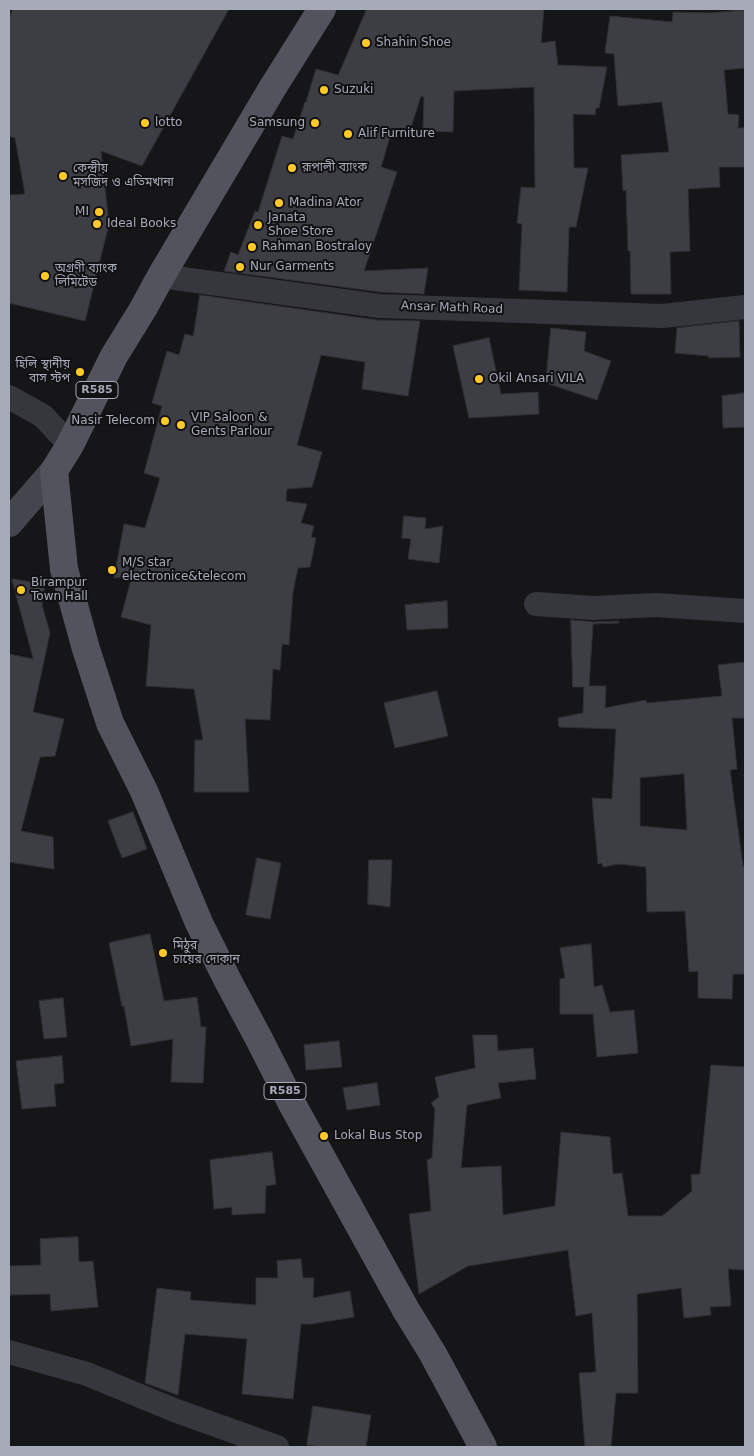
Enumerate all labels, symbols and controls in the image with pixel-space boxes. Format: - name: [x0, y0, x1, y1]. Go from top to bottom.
- place label: Shahin Shoe: [376, 36, 451, 50]
- marker: Shahin Shoe: [360, 37, 372, 49]
- place label: Suzuki: [334, 83, 373, 97]
- marker: Suzuki: [318, 84, 330, 96]
- place label: lotto: [155, 116, 182, 130]
- place label: Samsung: [249, 116, 305, 130]
- marker: lotto: [139, 117, 151, 129]
- marker: Samsung: [309, 117, 321, 129]
- place label: Alif Furniture: [358, 127, 435, 141]
- marker: Alif Furniture: [342, 128, 354, 140]
- place label: রূপালী ব্যাংক: [302, 161, 367, 175]
- place label: কেন্দ্রীয় মসজিদ ও এতিমখানা: [73, 162, 174, 190]
- marker: রূপালী ব্যাংক: [286, 162, 298, 174]
- marker: কেন্দ্রীয় মসজিদ ও এতিমখানা: [57, 170, 69, 182]
- place label: Madina Ator: [289, 196, 361, 210]
- marker: Madina Ator: [273, 197, 285, 209]
- place label: MI: [75, 205, 89, 219]
- marker: MI: [93, 206, 105, 218]
- place label: Janata Shoe Store: [268, 211, 333, 239]
- place label: Ideal Books: [107, 217, 176, 231]
- marker: Ideal Books: [91, 218, 103, 230]
- marker: Janata Shoe Store: [252, 219, 264, 231]
- place label: Rahman Bostraloy: [262, 240, 372, 254]
- marker: Rahman Bostraloy: [246, 241, 258, 253]
- place label: Nur Garments: [250, 260, 334, 274]
- marker: Nur Garments: [234, 261, 246, 273]
- place label: অগ্রণী ব্যাংক লিমিটেড: [55, 262, 117, 290]
- marker: অগ্রণী ব্যাংক লিমিটেড: [39, 270, 51, 282]
- street label: Ansar Math Road: [401, 299, 503, 317]
- place label: হিলি স্থানীয় বাস স্টপ: [15, 358, 70, 386]
- marker: হিলি স্থানীয় বাস স্টপ: [74, 366, 86, 378]
- place label: Okil Ansari VILA: [489, 372, 584, 386]
- marker: Okil Ansari VILA: [473, 373, 485, 385]
- road number: R585: [76, 382, 118, 398]
- place label: VIP Saloon & Gents Parlour: [191, 411, 272, 439]
- place label: Nasir Telecom: [71, 414, 155, 428]
- marker: Nasir Telecom: [159, 415, 171, 427]
- marker: VIP Saloon & Gents Parlour: [175, 419, 187, 431]
- place label: M/S star electronice&telecom: [122, 556, 246, 584]
- marker: M/S star electronice&telecom: [106, 564, 118, 576]
- place label: Birampur Town Hall: [31, 576, 88, 604]
- marker: Birampur Town Hall: [15, 584, 27, 596]
- place label: মিঠুর চায়ের দোকান: [173, 939, 240, 967]
- marker: মিঠুর চায়ের দোকান: [157, 947, 169, 959]
- road number: R585: [264, 1082, 306, 1100]
- place label: Lokal Bus Stop: [334, 1129, 422, 1143]
- marker: Lokal Bus Stop: [318, 1130, 330, 1142]

